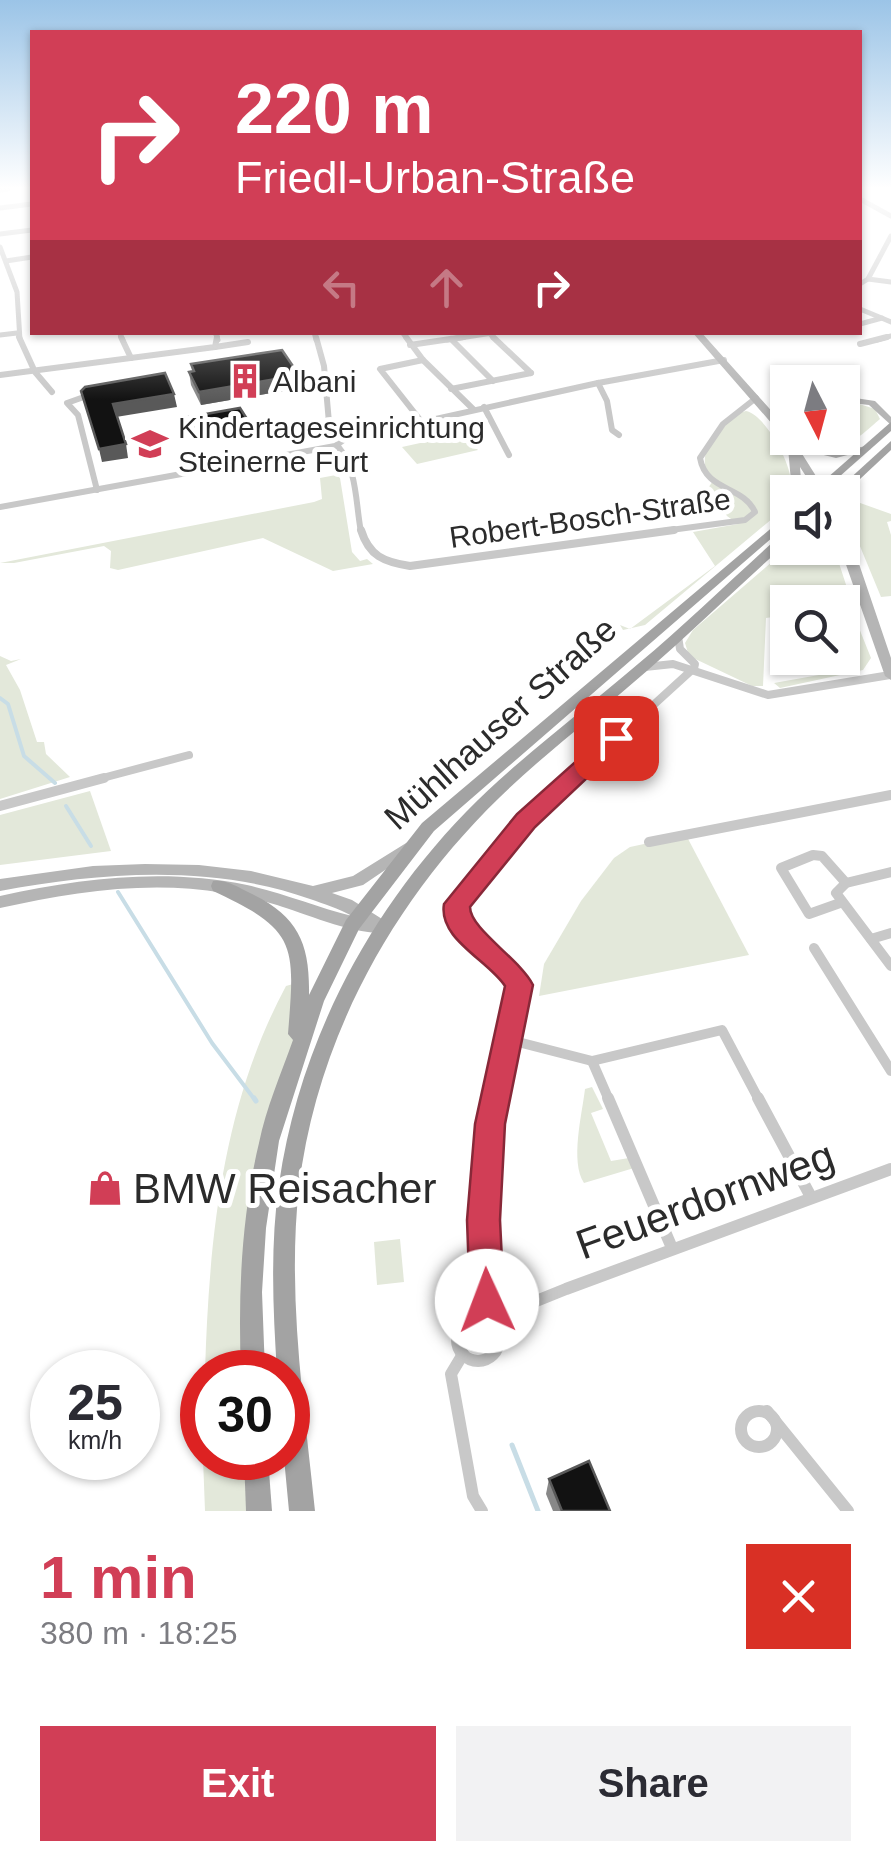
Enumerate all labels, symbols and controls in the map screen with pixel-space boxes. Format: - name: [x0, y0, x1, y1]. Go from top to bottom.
- icon: right: [70, 70, 200, 200]
- text: 220 m: [235, 70, 433, 148]
- text: Friedl-Urban-Straße: [235, 152, 635, 203]
- icon: left: [314, 260, 369, 315]
- icon: ahead: [419, 260, 474, 315]
- icon: right: [524, 260, 579, 315]
- building icon: Albani: [226, 362, 264, 400]
- place label: Albani: [273, 365, 356, 398]
- north arrow: [770, 365, 860, 455]
- map controls: [770, 365, 860, 675]
- place label: Kindertageseinrichtung Steinerne Furt: [178, 411, 485, 478]
- school or university icon: Kindertageseinrichtung Steinerne Furt: [131, 425, 169, 463]
- button: sound: [770, 475, 860, 565]
- street label: Robert-Bosch-Straße: [447, 482, 733, 554]
- button: search: [770, 585, 860, 675]
- street label: Mühlhauser Straße: [376, 609, 624, 837]
- pin: [574, 696, 659, 781]
- icon: arrive: [589, 711, 644, 766]
- street label: Feuerdornweg: [570, 1132, 840, 1268]
- place label: BMW Reisacher: [133, 1165, 436, 1212]
- shop icon: BMW Reisacher: [86, 1169, 124, 1207]
- position arrow: [435, 1249, 539, 1353]
- speed limit sign: 30: [180, 1350, 310, 1480]
- text: 25: [67, 1375, 123, 1431]
- text: km/h: [68, 1426, 122, 1454]
- text: 1 min: [40, 1544, 197, 1611]
- button: close: [746, 1544, 851, 1649]
- text: 380 m · 18:25: [40, 1615, 237, 1651]
- button: Exit: [40, 1726, 436, 1841]
- button: Share: [456, 1726, 851, 1841]

